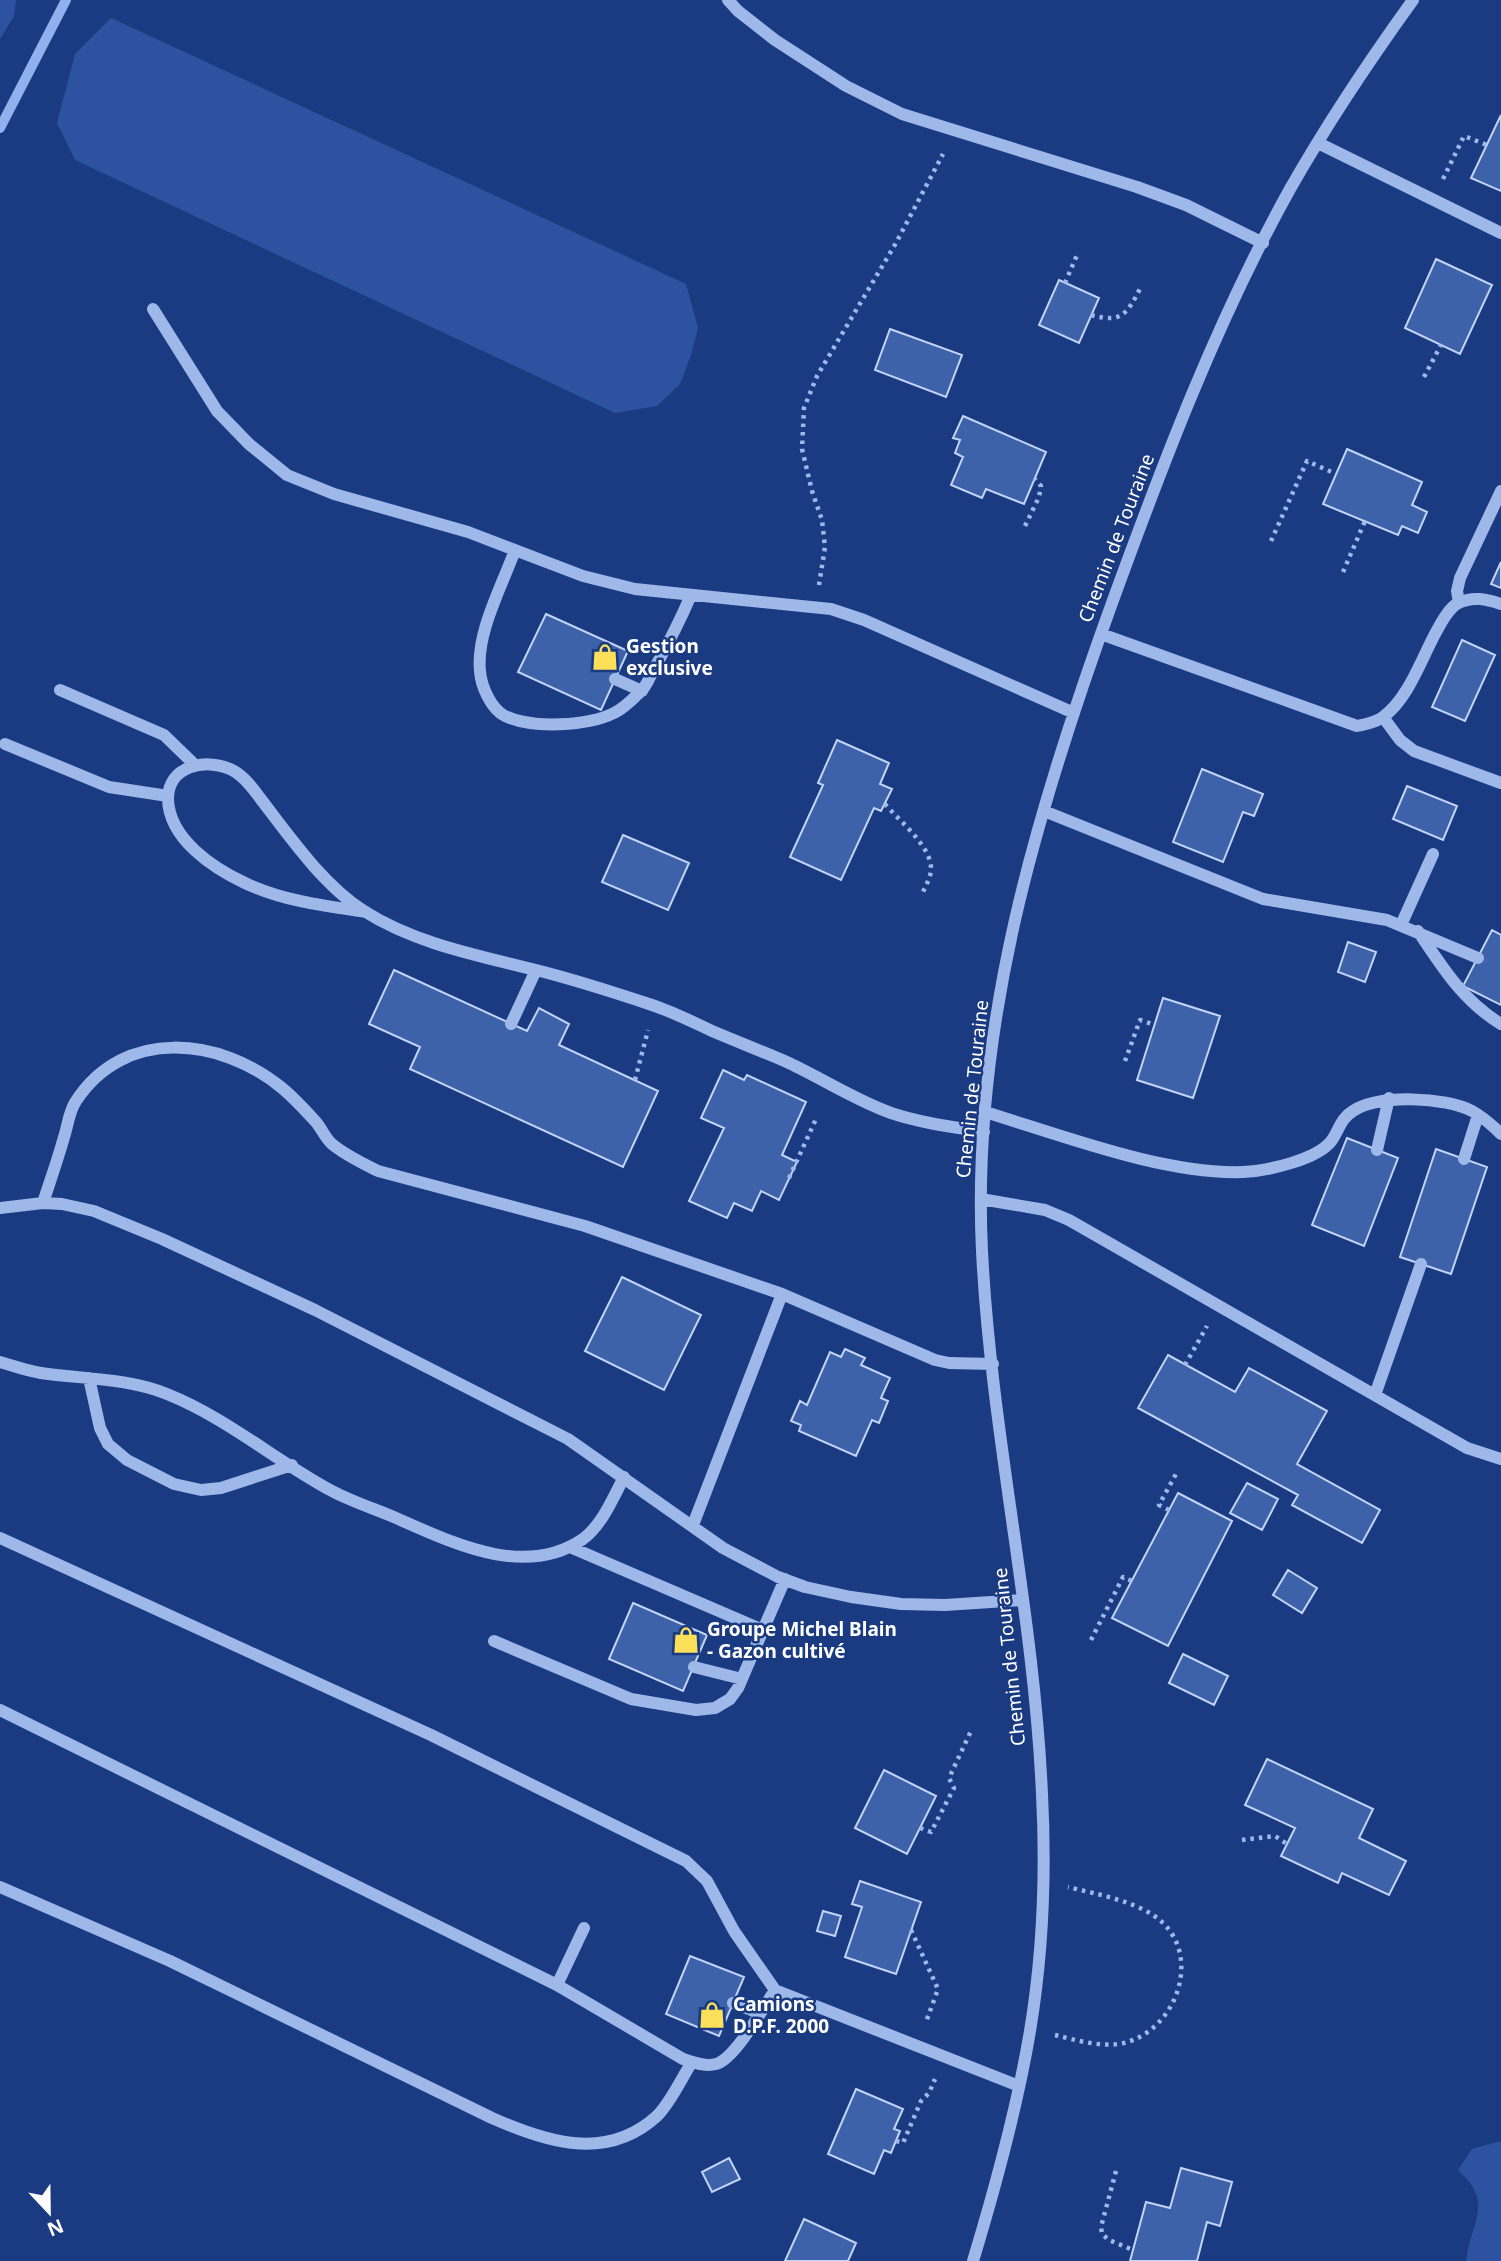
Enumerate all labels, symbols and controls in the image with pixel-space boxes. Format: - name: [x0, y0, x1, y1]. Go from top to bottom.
- street label: Chemin de Touraine: [1072, 450, 1160, 626]
- place label: Gestion exclusive: [626, 633, 713, 681]
- shop icon: Gestion exclusive: [590, 642, 620, 672]
- street label: Chemin de Touraine: [950, 999, 994, 1179]
- street label: Chemin de Touraine: [987, 1567, 1031, 1747]
- place label: Groupe Michel Blain - Gazon cultivé: [707, 1616, 897, 1664]
- shop icon: Groupe Michel Blain - Gazon cultivé: [671, 1625, 701, 1655]
- place label: Camions D.P.F. 2000: [733, 1991, 829, 2039]
- shop icon: Camions D.P.F. 2000: [697, 2000, 727, 2030]
- north arrow: [14, 2177, 84, 2247]
- text: N: [43, 2213, 67, 2243]

